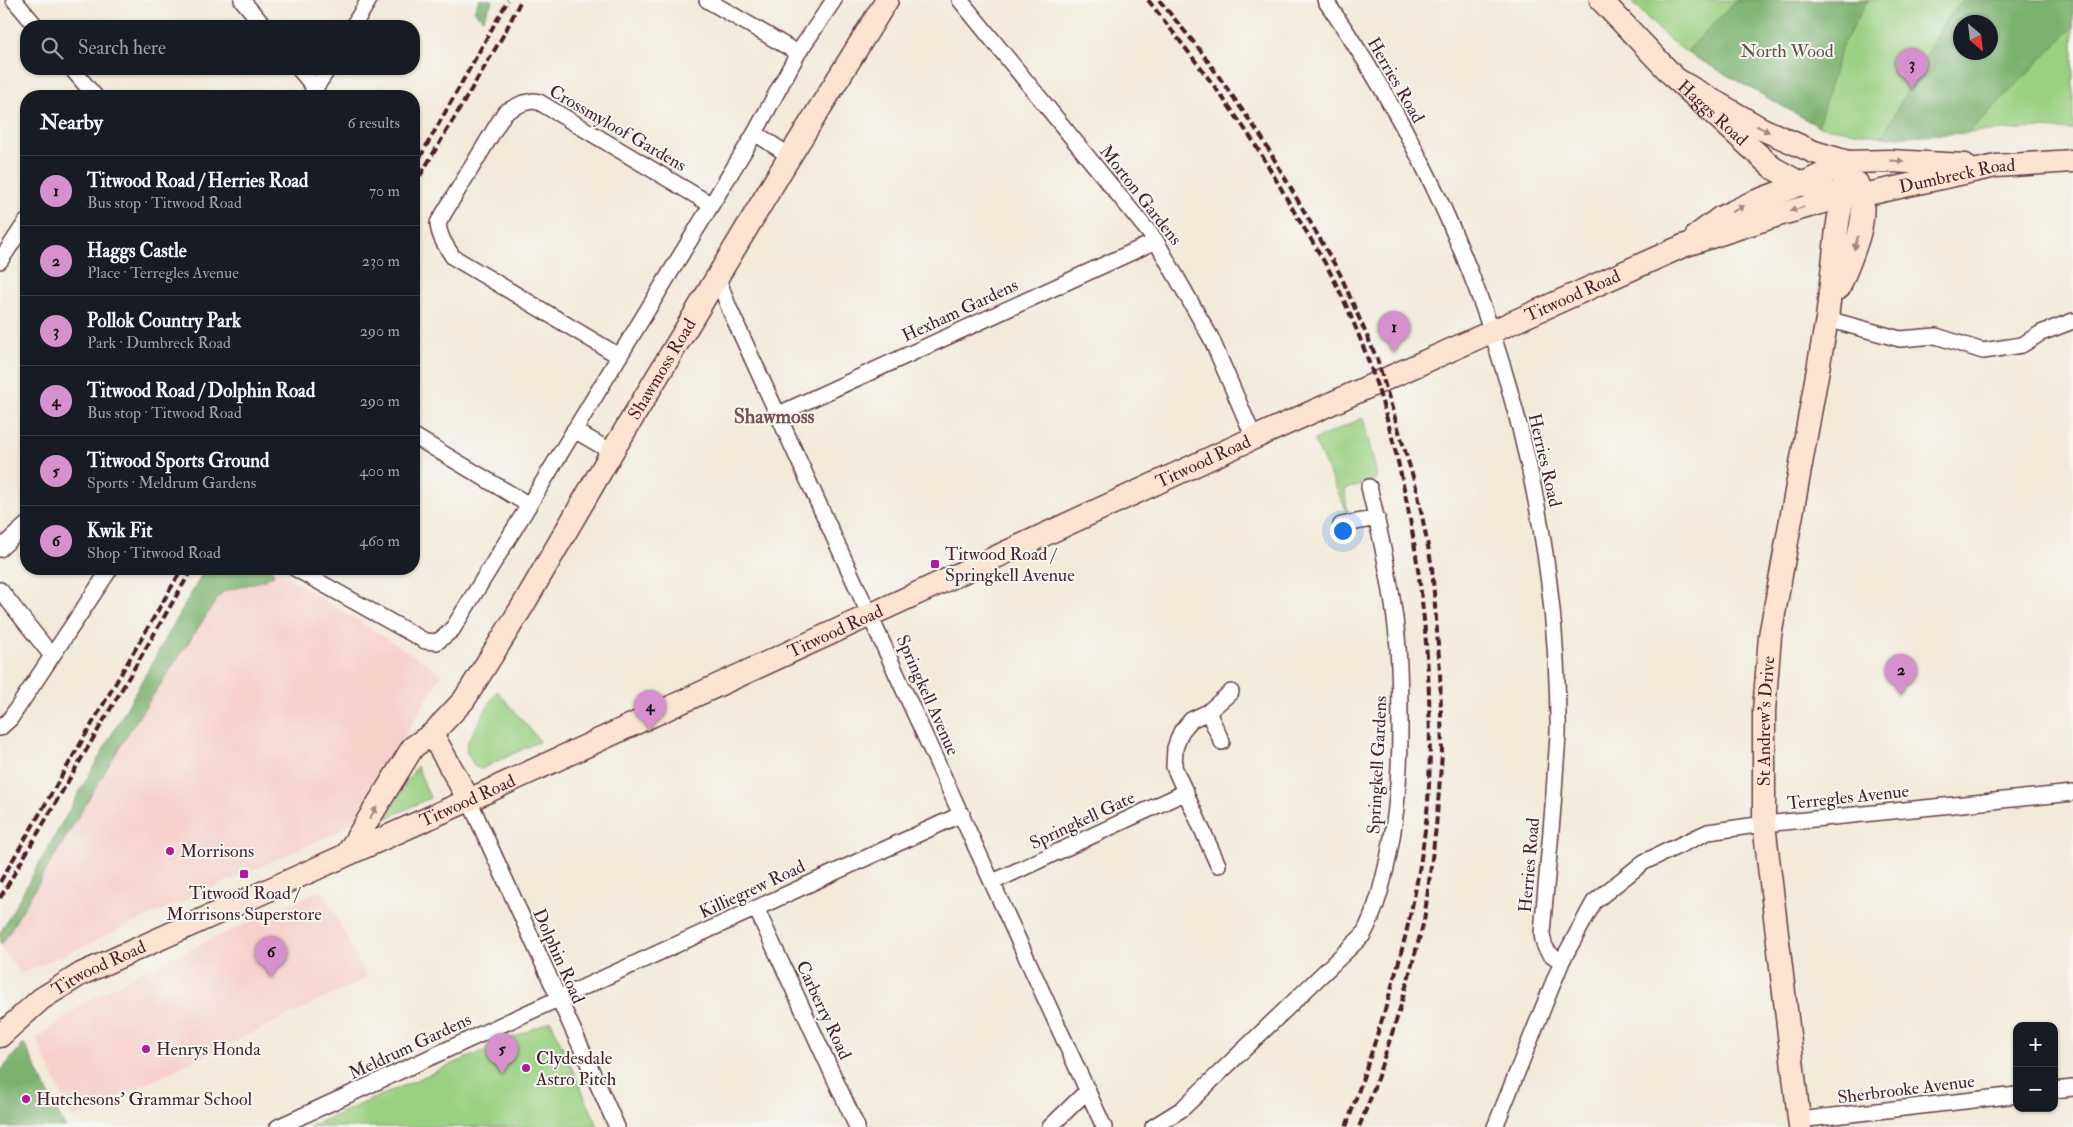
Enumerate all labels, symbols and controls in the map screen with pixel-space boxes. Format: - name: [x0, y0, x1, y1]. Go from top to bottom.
- north arrow: [1953, 15, 1998, 60]
- search box: [20, 20, 420, 75]
- street label: Herries Road: [1362, 33, 1429, 127]
- icon: search: [38, 34, 66, 62]
- text: Search here: [78, 36, 166, 60]
- park label: North Wood: [1740, 40, 1834, 63]
- pin: 3: [1896, 48, 1928, 89]
- street label: Haggs Road: [1673, 75, 1753, 151]
- street label: Crossmyloof Gardens: [545, 80, 690, 177]
- text: Nearby: [40, 109, 103, 136]
- text: 6 results: [348, 113, 400, 133]
- one-way arrow: [1756, 125, 1771, 133]
- street label: Morton Gardens: [1094, 141, 1187, 250]
- street label: Dumbreck Road: [1897, 154, 2016, 199]
- one-way arrow: [1889, 157, 1905, 165]
- text: Titwood Road / Herries Road: [87, 169, 308, 193]
- text: 1: [53, 181, 59, 201]
- text: 70 m: [369, 181, 400, 201]
- text: Bus stop · Titwood Road: [87, 193, 242, 213]
- one-way arrow: [1731, 205, 1745, 213]
- one-way arrow: [1789, 206, 1804, 214]
- one-way arrow: [1852, 236, 1860, 251]
- text: Haggs Castle: [87, 239, 187, 263]
- text: 2: [52, 251, 60, 271]
- text: 230 m: [362, 251, 400, 271]
- text: Place · Terregles Avenue: [87, 263, 239, 283]
- street label: Titwood Road: [1521, 264, 1624, 327]
- street label: Hexham Gardens: [898, 273, 1022, 347]
- text: Pollok Country Park: [87, 309, 241, 333]
- pin: 1: [1378, 311, 1410, 352]
- street label: Shawmoss Road: [623, 314, 702, 424]
- text: 3: [53, 321, 59, 341]
- text: 290 m: [360, 321, 400, 341]
- text: Park · Dumbreck Road: [87, 333, 231, 353]
- text: Titwood Road / Dolphin Road: [87, 379, 315, 403]
- text: 4: [52, 391, 60, 411]
- text: 290 m: [360, 391, 400, 411]
- text: Bus stop · Titwood Road: [87, 403, 242, 423]
- district label: Shawmoss: [734, 404, 815, 429]
- street label: Herries Road: [1523, 411, 1566, 509]
- street label: Titwood Road: [1152, 430, 1255, 494]
- text: Titwood Sports Ground: [87, 449, 269, 473]
- text: 5: [52, 461, 60, 481]
- text: 400 m: [359, 461, 400, 481]
- text: Sports · Meldrum Gardens: [87, 473, 256, 493]
- your location: [1330, 518, 1356, 544]
- text: Kwik Fit: [87, 519, 152, 543]
- text: 6: [52, 531, 60, 551]
- text: 460 m: [359, 531, 400, 551]
- text: Shop · Titwood Road: [87, 543, 221, 563]
- place label: Titwood Road / Springkell Avenue: [945, 543, 1075, 587]
- marker: Titwood Road / Springkell Avenue: [929, 558, 941, 570]
- street label: Titwood Road: [784, 600, 887, 663]
- street label: Springkell Avenue: [891, 631, 965, 760]
- pin: 2: [1885, 654, 1917, 695]
- street label: St Andrew's Drive: [1753, 655, 1780, 786]
- pin: 4: [634, 690, 666, 731]
- street label: Springkell Gardens: [1362, 695, 1393, 835]
- street label: Titwood Road: [416, 769, 519, 833]
- street label: Terregles Avenue: [1786, 780, 1911, 815]
- street label: Springkell Gate: [1026, 786, 1139, 855]
- one-way arrow: [368, 806, 378, 819]
- street label: Herries Road: [1514, 816, 1545, 914]
- place label: Morrisons: [180, 840, 254, 863]
- marker: Morrisons: [164, 845, 176, 857]
- street label: Killiegrew Road: [696, 855, 809, 924]
- marker: Titwood Road / Morrisons Superstore: [238, 868, 250, 880]
- place label: Titwood Road / Morrisons Superstore: [166, 882, 322, 926]
- street label: Dolphin Road: [527, 905, 590, 1007]
- street label: Titwood Road: [48, 935, 150, 1001]
- pin: 6: [255, 936, 287, 977]
- street label: Carberry Road: [791, 957, 856, 1063]
- street label: Meldrum Gardens: [345, 1008, 475, 1085]
- map controls: [2013, 1022, 2058, 1112]
- button: +: [2013, 1022, 2058, 1067]
- pin: 5: [486, 1033, 518, 1074]
- place label: Henrys Honda: [156, 1038, 261, 1061]
- marker: Henrys Honda: [140, 1043, 152, 1055]
- place label: Clydesdale Astro Pitch: [535, 1047, 617, 1091]
- marker: Clydesdale Astro Pitch: [520, 1062, 532, 1074]
- button: −: [2013, 1067, 2058, 1112]
- street label: Sherbrooke Avenue: [1836, 1070, 1976, 1109]
- place label: Hutchesons' Grammar School: [36, 1088, 252, 1111]
- marker: Hutchesons' Grammar School: [20, 1093, 32, 1105]

